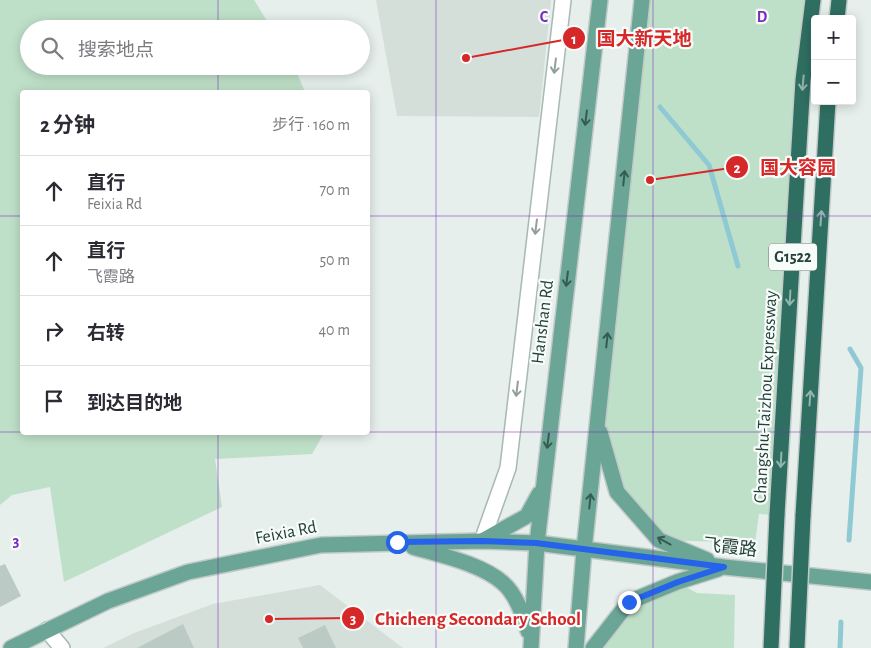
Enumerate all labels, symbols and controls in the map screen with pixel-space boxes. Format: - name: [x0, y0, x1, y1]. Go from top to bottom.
- text: C: [540, 9, 549, 25]
- text: D: [757, 9, 768, 25]
- map controls: [811, 15, 856, 105]
- button: +: [811, 15, 856, 60]
- search box: [20, 20, 370, 75]
- callout: 国大新天地: [561, 21, 701, 55]
- text: 国大新天地: [596, 28, 692, 49]
- text: 1: [571, 32, 577, 47]
- icon: search: [38, 34, 66, 62]
- text: 搜索地点: [78, 41, 154, 60]
- one-way arrow: [550, 57, 560, 73]
- button: −: [811, 60, 856, 105]
- one-way arrow: [798, 75, 808, 91]
- one-way arrow: [581, 110, 591, 126]
- text: 2 分钟: [40, 115, 95, 136]
- text: 步行 · 160 m: [272, 117, 350, 133]
- callout: 国大容园: [725, 150, 846, 184]
- text: 国大容园: [760, 157, 836, 178]
- text: 2: [733, 161, 741, 176]
- one-way arrow: [619, 170, 628, 186]
- text: 直行: [87, 174, 125, 193]
- icon: ahead: [40, 177, 68, 205]
- text: 70 m: [319, 182, 350, 198]
- text: Feixia Rd: [87, 196, 142, 212]
- one-way arrow: [816, 210, 826, 226]
- one-way arrow: [531, 219, 541, 235]
- text: 直行: [87, 242, 125, 261]
- road number: G1522: [769, 243, 817, 270]
- icon: ahead: [40, 247, 68, 275]
- text: 50 m: [319, 252, 350, 268]
- text: 飞霞路: [87, 269, 135, 285]
- one-way arrow: [562, 271, 572, 287]
- street label: Hanshan Rd: [529, 279, 557, 365]
- one-way arrow: [786, 289, 795, 305]
- street label: Changshu-Taizhou Expressway: [751, 290, 781, 504]
- icon: right: [40, 317, 68, 345]
- text: 40 m: [318, 322, 350, 338]
- text: 右转: [87, 324, 125, 343]
- one-way arrow: [602, 332, 612, 348]
- one-way arrow: [512, 380, 522, 396]
- icon: arrive: [40, 387, 68, 415]
- one-way arrow: [805, 390, 814, 406]
- text: 到达目的地: [87, 394, 182, 413]
- one-way arrow: [543, 432, 553, 448]
- one-way arrow: [776, 452, 785, 468]
- one-way arrow: [585, 494, 595, 510]
- street label: Feixia Rd: [254, 518, 318, 548]
- route start: [386, 531, 409, 554]
- text: 3: [13, 533, 20, 549]
- street label: 飞霞路: [702, 534, 758, 560]
- one-way arrow: [657, 535, 671, 545]
- route end: [618, 591, 641, 614]
- callout: Chicheng Secondary School: [340, 601, 591, 635]
- text: Chicheng Secondary School: [375, 610, 581, 629]
- text: 3: [350, 612, 356, 627]

